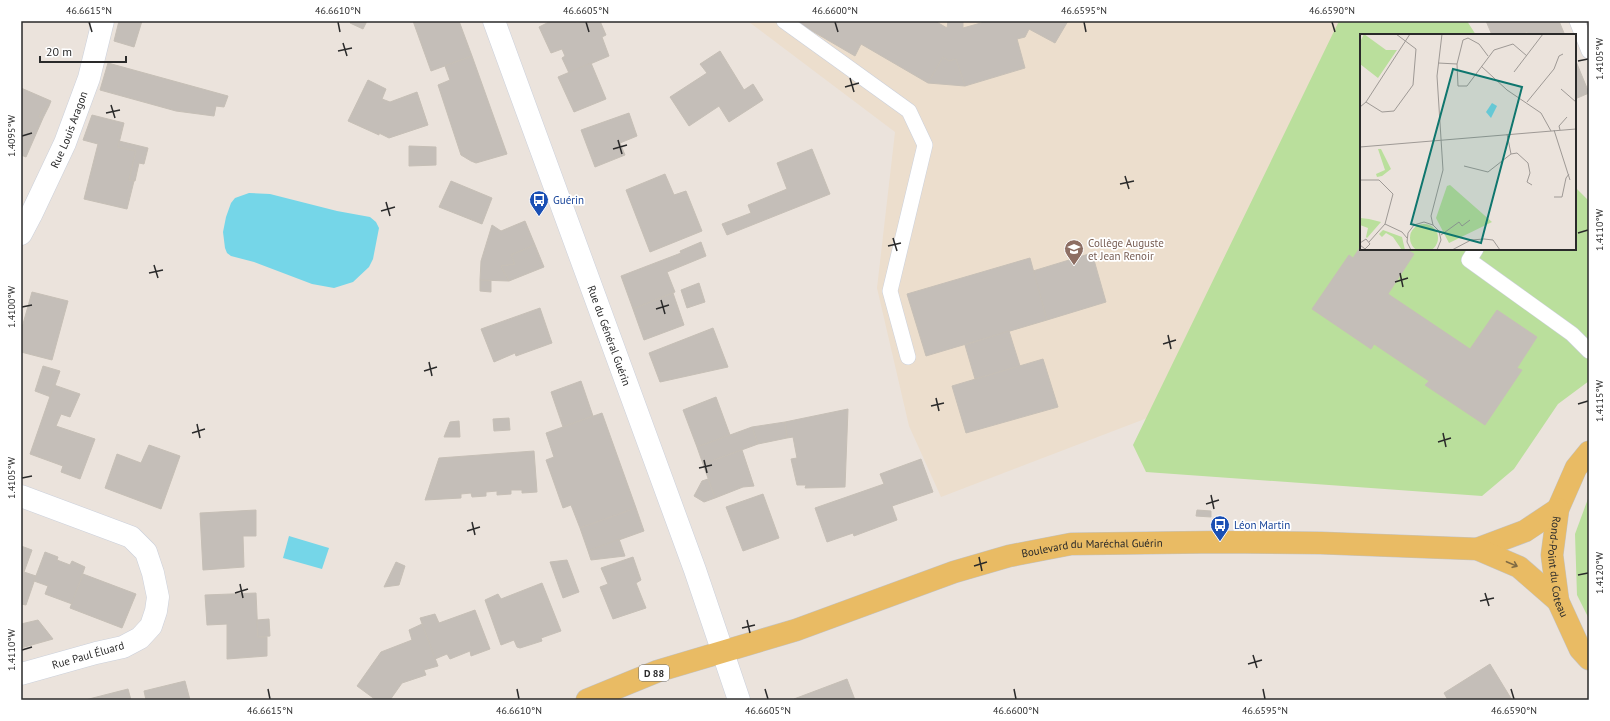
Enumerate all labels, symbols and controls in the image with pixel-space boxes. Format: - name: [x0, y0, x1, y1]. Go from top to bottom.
- text: 46.6615°N: [66, 4, 112, 17]
- text: 46.6610°N: [315, 4, 361, 17]
- text: 46.6605°N: [563, 4, 609, 17]
- text: 46.6600°N: [812, 4, 858, 17]
- text: 46.6595°N: [1061, 4, 1107, 17]
- text: 46.6590°N: [1309, 4, 1355, 17]
- inset map: [1360, 34, 1576, 250]
- text: 1.4105°W: [1593, 37, 1606, 80]
- scale bar: [40, 38, 126, 64]
- text: 20 m: [46, 44, 72, 59]
- street label: Rue Louis Aragon: [47, 89, 90, 170]
- text: 1.4095°W: [5, 114, 18, 157]
- bus stop icon: Guérin: [528, 189, 550, 217]
- place label: Guérin: [553, 193, 584, 207]
- text: 1.4110°W: [1593, 208, 1606, 251]
- place label: Collège Auguste et Jean Renoir: [1088, 236, 1164, 263]
- school or university icon: Collège Auguste et Jean Renoir: [1063, 238, 1085, 266]
- street label: Rue du Général Guérin: [584, 283, 634, 388]
- text: 1.4100°W: [5, 285, 18, 328]
- text: 1.4115°W: [1593, 379, 1606, 422]
- text: 1.4105°W: [5, 456, 18, 499]
- bus stop icon: Léon Martin: [1209, 514, 1231, 542]
- street label: Rond-Point du Coteau: [1545, 515, 1571, 619]
- place label: Léon Martin: [1234, 518, 1290, 532]
- street label: Boulevard du Maréchal Guérin: [1020, 536, 1163, 560]
- text: 1.4120°W: [1593, 551, 1606, 594]
- one-way arrow: [1506, 561, 1518, 569]
- text: 1.4110°W: [5, 628, 18, 671]
- street label: Rue Paul Éluard: [50, 638, 126, 672]
- road number: D 88: [639, 665, 669, 681]
- text: 46.6615°N: [247, 704, 293, 717]
- text: 46.6610°N: [496, 704, 542, 717]
- text: 46.6605°N: [745, 704, 791, 717]
- text: 46.6600°N: [993, 704, 1039, 717]
- text: 46.6595°N: [1242, 704, 1288, 717]
- text: 46.6590°N: [1491, 704, 1537, 717]

